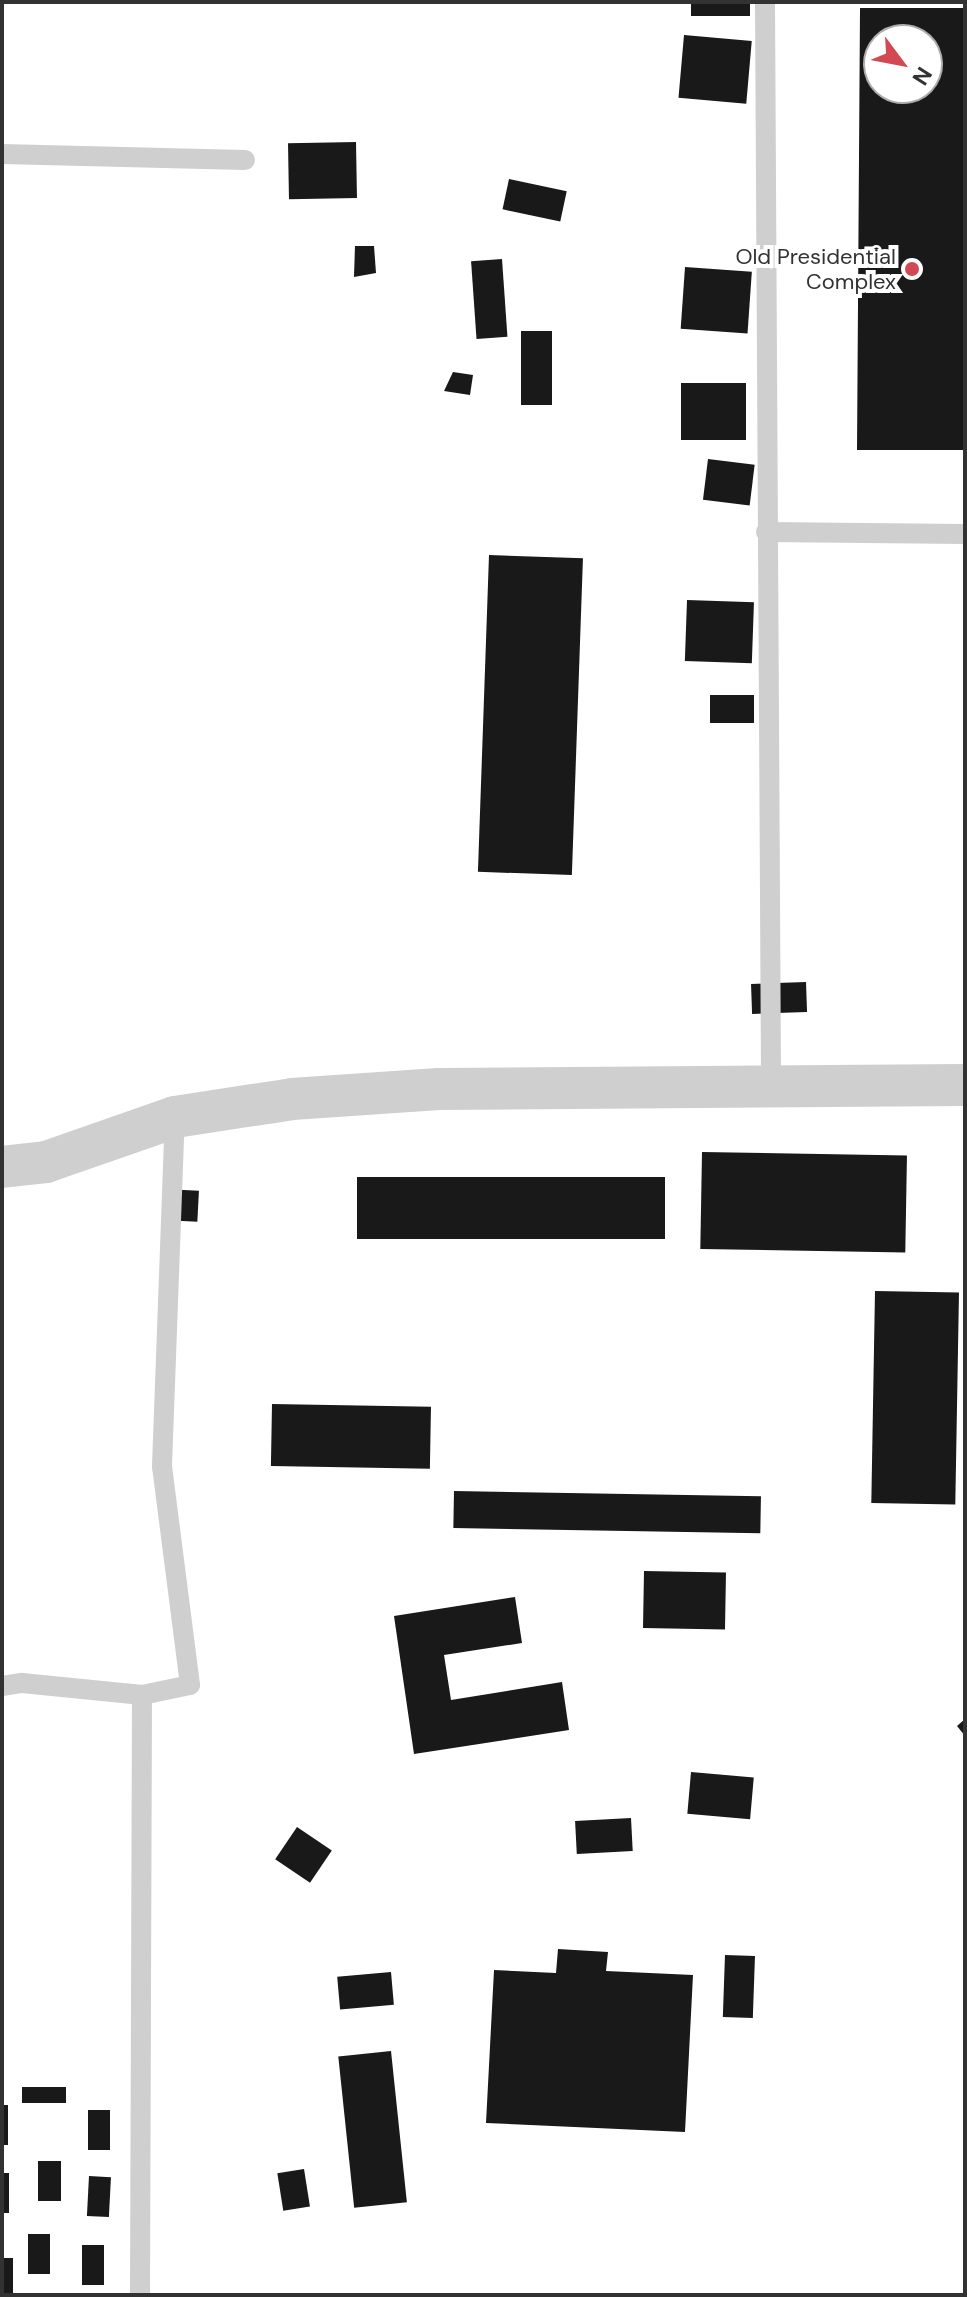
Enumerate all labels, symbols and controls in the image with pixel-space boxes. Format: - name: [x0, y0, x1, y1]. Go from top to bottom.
- north arrow: [863, 24, 943, 104]
- text: N: [906, 61, 939, 90]
- place label: Old Presidential Complex: [735, 243, 896, 294]
- marker: Old Presidential Complex: [903, 260, 921, 278]

